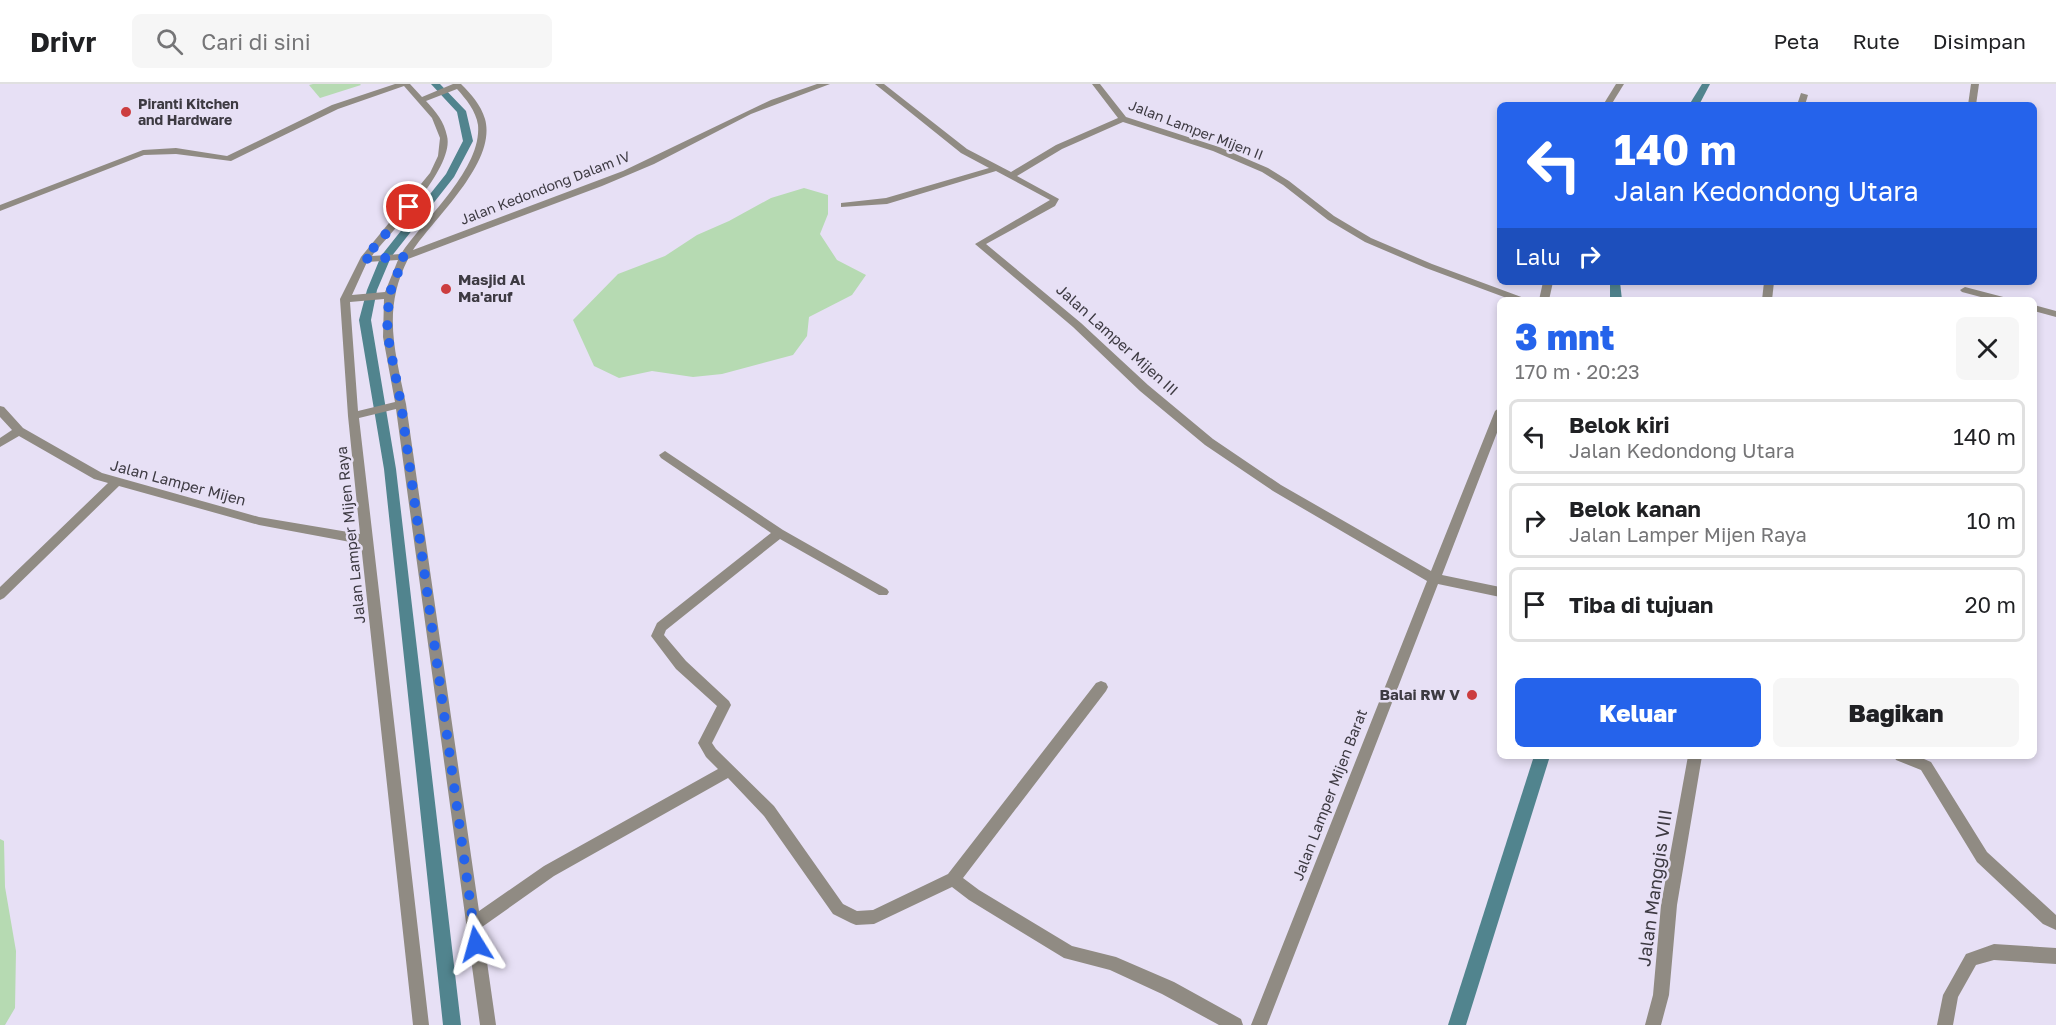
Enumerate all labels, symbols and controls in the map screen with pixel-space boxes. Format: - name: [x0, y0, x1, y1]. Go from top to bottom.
- search box: [132, 14, 552, 68]
- text: Drivr: [30, 25, 96, 58]
- icon: search: [153, 25, 186, 58]
- text: Cari di sini: [201, 28, 311, 55]
- text: Peta: [1773, 28, 1819, 54]
- text: Rute: [1852, 28, 1900, 54]
- text: Disimpan: [1933, 28, 2026, 54]
- place label: Piranti Kitchen and Hardware: [138, 95, 239, 128]
- street label: Jalan Lamper Mijen II: [1126, 96, 1266, 163]
- marker: Piranti Kitchen and Hardware: [119, 105, 133, 119]
- text: 140 m: [1614, 124, 1736, 174]
- icon: left: [1515, 126, 1593, 204]
- street label: Jalan Kedondong Dalam IV: [457, 147, 633, 228]
- text: Jalan Kedondong Utara: [1614, 175, 1919, 207]
- pin: [383, 181, 434, 232]
- icon: arrive: [392, 190, 425, 223]
- icon: right: [1573, 240, 1606, 273]
- text: Lalu: [1515, 243, 1561, 270]
- place label: Masjid Al Ma'aruf: [458, 270, 525, 305]
- street label: Jalan Lamper Mijen III: [1053, 280, 1182, 399]
- marker: Masjid Al Ma'aruf: [439, 282, 453, 296]
- text: 3 mnt: [1515, 315, 1615, 358]
- button: close: [1956, 317, 2019, 380]
- text: 170 m · 20:23: [1515, 359, 1640, 383]
- text: Belok kiri: [1569, 411, 1670, 438]
- icon: left: [1518, 420, 1551, 453]
- text: 140 m: [1953, 423, 2016, 450]
- text: Jalan Kedondong Utara: [1569, 438, 1795, 462]
- street label: Jalan Lamper Mijen Raya: [332, 446, 368, 625]
- street label: Jalan Lamper Mijen: [108, 455, 248, 509]
- text: Belok kanan: [1569, 495, 1701, 522]
- icon: right: [1518, 504, 1551, 537]
- text: 10 m: [1967, 507, 2016, 534]
- text: Jalan Lamper Mijen Raya: [1569, 522, 1807, 546]
- icon: arrive: [1518, 588, 1551, 621]
- text: Tiba di tujuan: [1569, 591, 1713, 618]
- text: 20 m: [1965, 591, 2016, 618]
- button: Keluar: [1515, 678, 1761, 747]
- button: Bagikan: [1773, 678, 2019, 747]
- place label: Balai RW V: [1379, 685, 1460, 703]
- marker: Balai RW V: [1465, 688, 1479, 702]
- street label: Jalan Lamper Mijen Barat: [1288, 706, 1370, 883]
- street label: Jalan Manggis VIII: [1632, 808, 1676, 968]
- position arrow: [444, 912, 508, 976]

